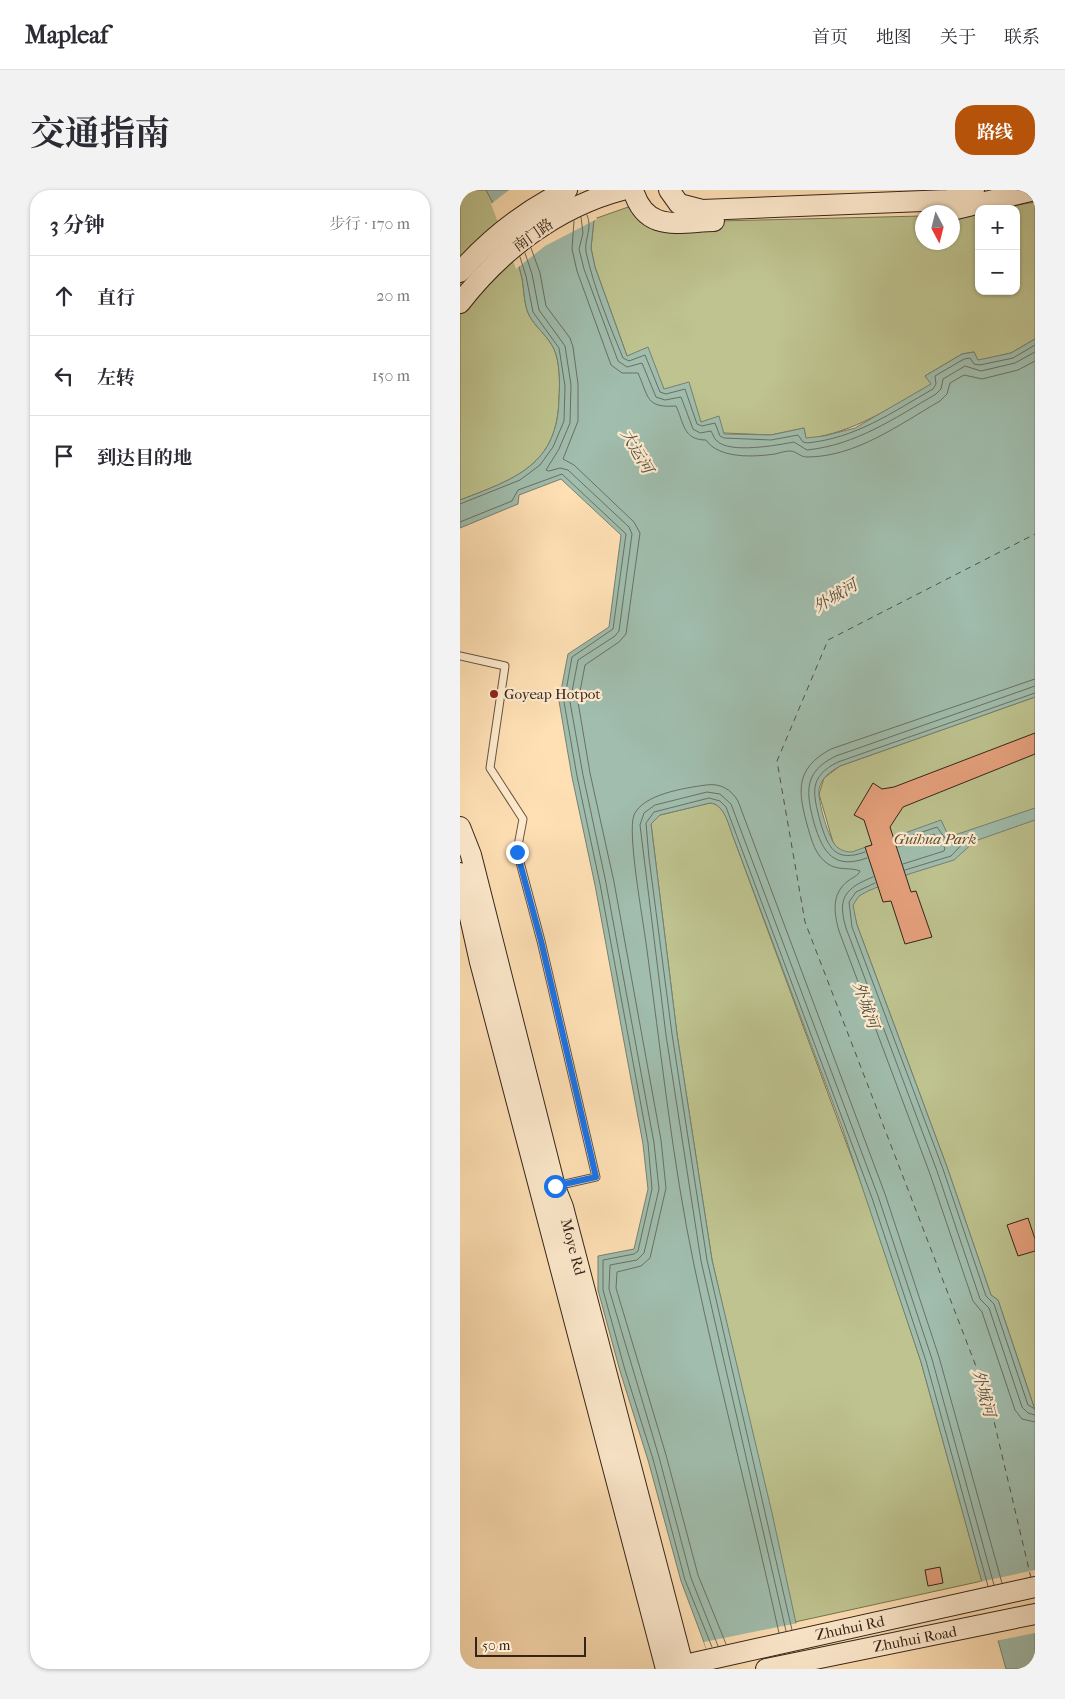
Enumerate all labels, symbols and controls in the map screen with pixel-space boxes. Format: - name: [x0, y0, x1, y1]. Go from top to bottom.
- text: Mapleaf: [25, 21, 108, 49]
- text: 首页: [812, 27, 848, 48]
- text: 地图: [876, 27, 912, 48]
- text: 关于: [940, 27, 976, 48]
- text: 联系: [1004, 27, 1040, 48]
- button: 路线: [955, 105, 1035, 155]
- text: 交通指南: [30, 113, 170, 154]
- north arrow: [915, 205, 960, 250]
- map controls: [975, 205, 1020, 295]
- button: +: [975, 205, 1020, 250]
- text: 3 分钟: [50, 213, 105, 237]
- text: 步行 · 170 m: [329, 214, 410, 233]
- street label: 南门路: [509, 215, 557, 255]
- button: −: [975, 250, 1020, 295]
- icon: ahead: [50, 282, 78, 310]
- text: 20 m: [376, 286, 410, 305]
- text: 直行: [97, 287, 135, 309]
- icon: left: [50, 362, 78, 390]
- text: 150 m: [372, 366, 410, 385]
- text: 左转: [97, 367, 135, 389]
- water label: 大运河: [617, 425, 659, 479]
- icon: arrive: [50, 442, 78, 470]
- text: 到达目的地: [97, 447, 192, 469]
- water label: 外城河: [810, 574, 863, 617]
- place label: Goyeap Hotpot: [504, 685, 601, 703]
- marker: Goyeap Hotpot: [488, 688, 500, 700]
- park label: Guihua Park: [894, 830, 977, 848]
- route end: [506, 841, 529, 864]
- water label: 外城河: [849, 979, 884, 1034]
- route start: [544, 1175, 567, 1198]
- street label: Moye Rd: [557, 1217, 589, 1278]
- water label: 外城河: [969, 1367, 1000, 1422]
- street label: Zhuhui Rd: [814, 1612, 887, 1644]
- street label: Zhuhui Road: [872, 1622, 959, 1656]
- scale bar: [475, 1634, 586, 1657]
- text: 50 m: [482, 1637, 510, 1654]

